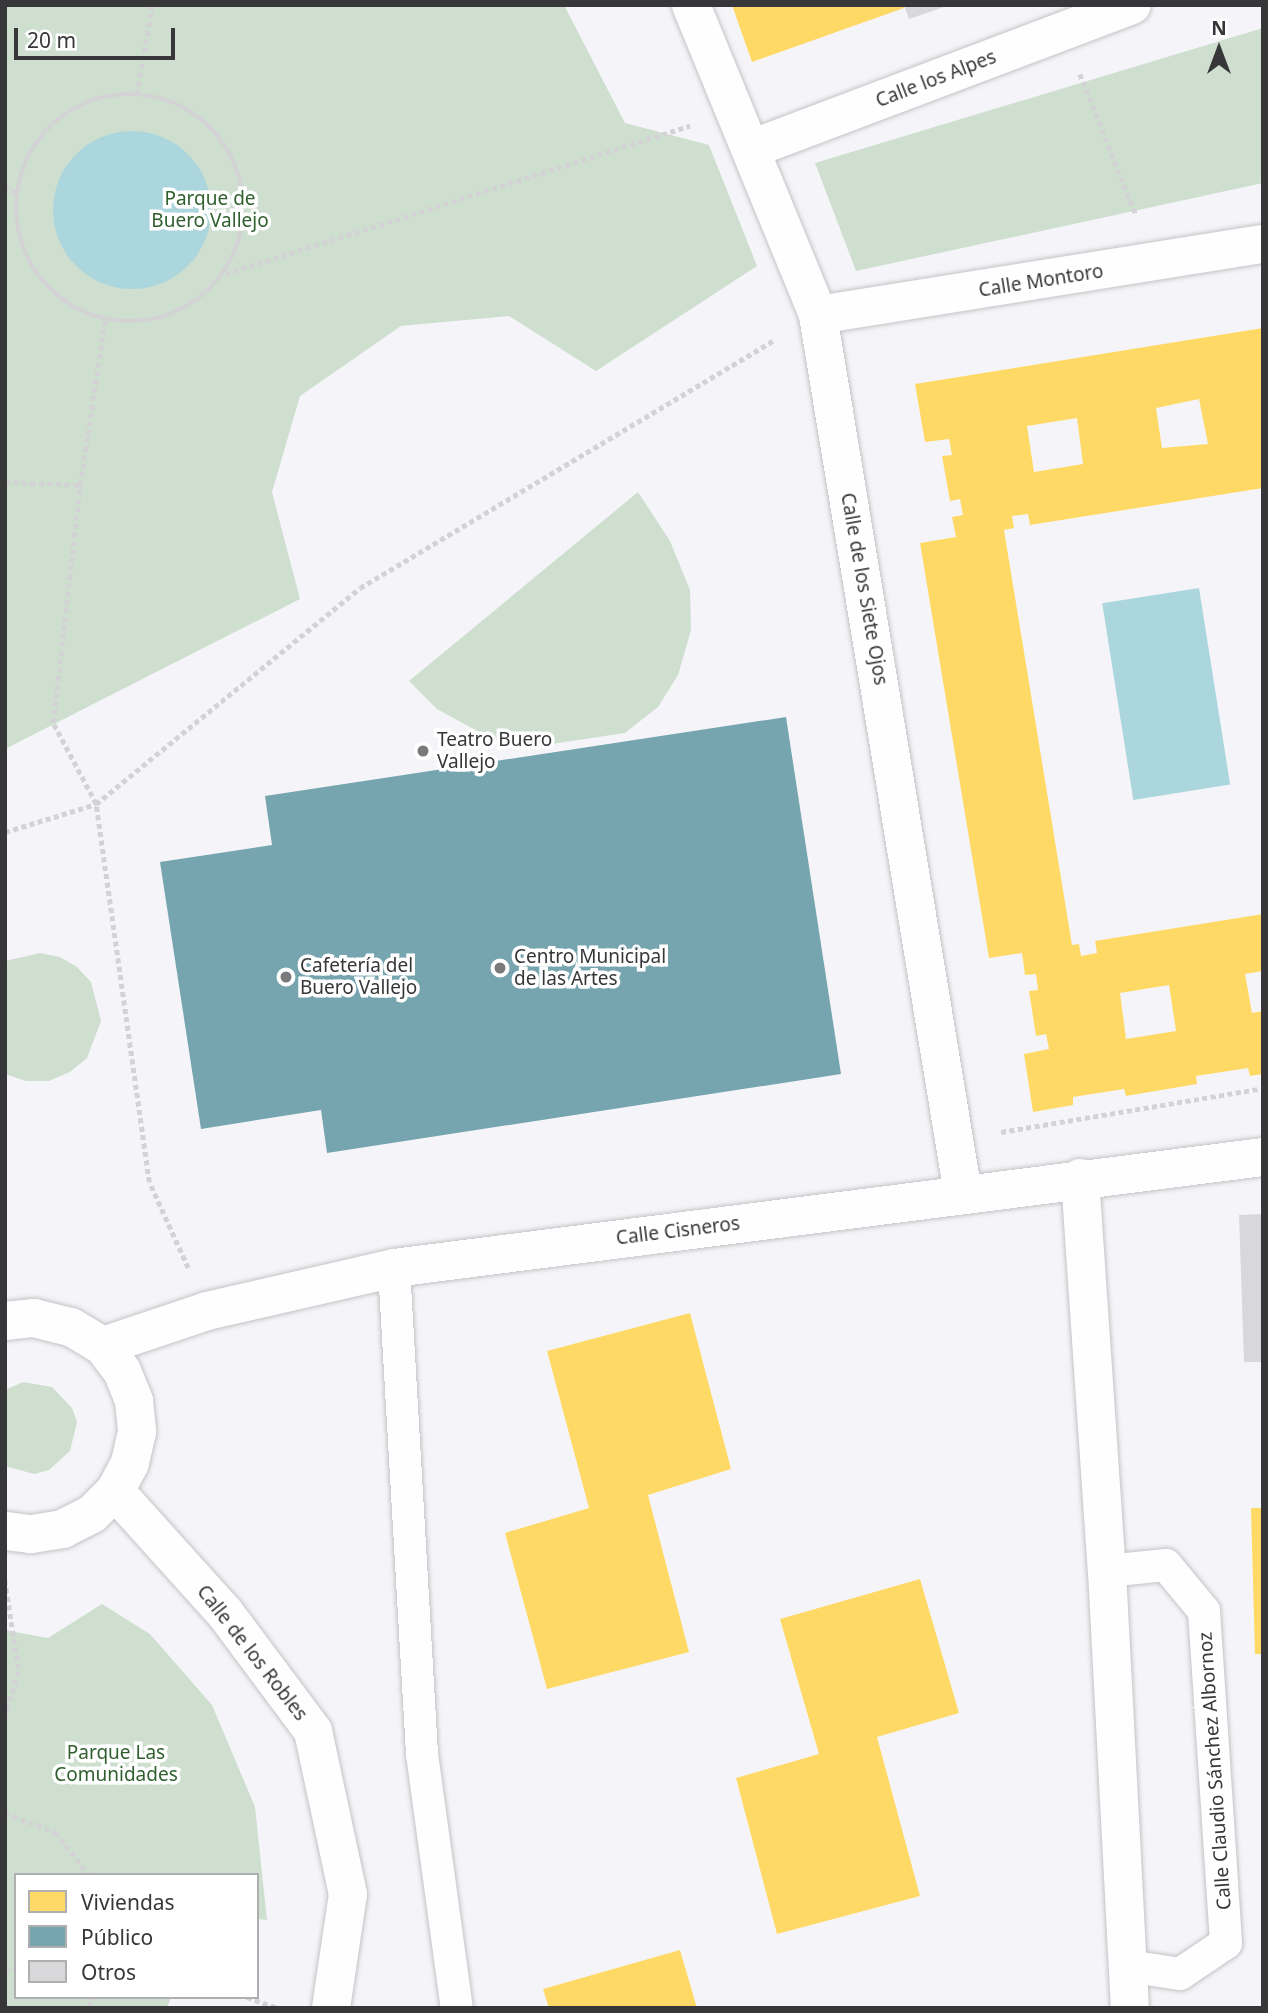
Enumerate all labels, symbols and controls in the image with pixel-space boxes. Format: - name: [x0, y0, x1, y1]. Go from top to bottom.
- scale bar: [18, 14, 178, 58]
- north arrow: [1184, 14, 1254, 84]
- text: N: [1211, 15, 1227, 41]
- text: 20 m: [27, 26, 76, 54]
- street label: Calle los Alpes: [873, 46, 999, 112]
- park label: Parque de Buero Vallejo: [151, 188, 269, 232]
- street label: Calle Montoro: [977, 260, 1105, 302]
- street label: Calle de los Siete Ojos: [836, 491, 892, 687]
- place label: Teatro Buero Vallejo: [437, 729, 552, 773]
- marker: Teatro Buero Vallejo: [415, 743, 431, 759]
- place label: Centro Municipal de las Artes: [514, 946, 666, 990]
- place label: Cafetería del Buero Vallejo: [300, 955, 417, 999]
- marker: Centro Municipal de las Artes: [492, 960, 508, 976]
- marker: Cafetería del Buero Vallejo: [278, 969, 294, 985]
- street label: Calle Cisneros: [615, 1212, 741, 1250]
- street label: Calle de los Robles: [192, 1581, 312, 1725]
- street label: Calle Claudio Sánchez Albornoz: [1194, 1631, 1236, 1911]
- park label: Parque Las Comunidades: [54, 1742, 178, 1786]
- legend: [14, 1873, 259, 1999]
- text: Viviendas: [81, 1888, 175, 1916]
- text: Público: [81, 1923, 153, 1951]
- text: Otros: [81, 1958, 136, 1986]

